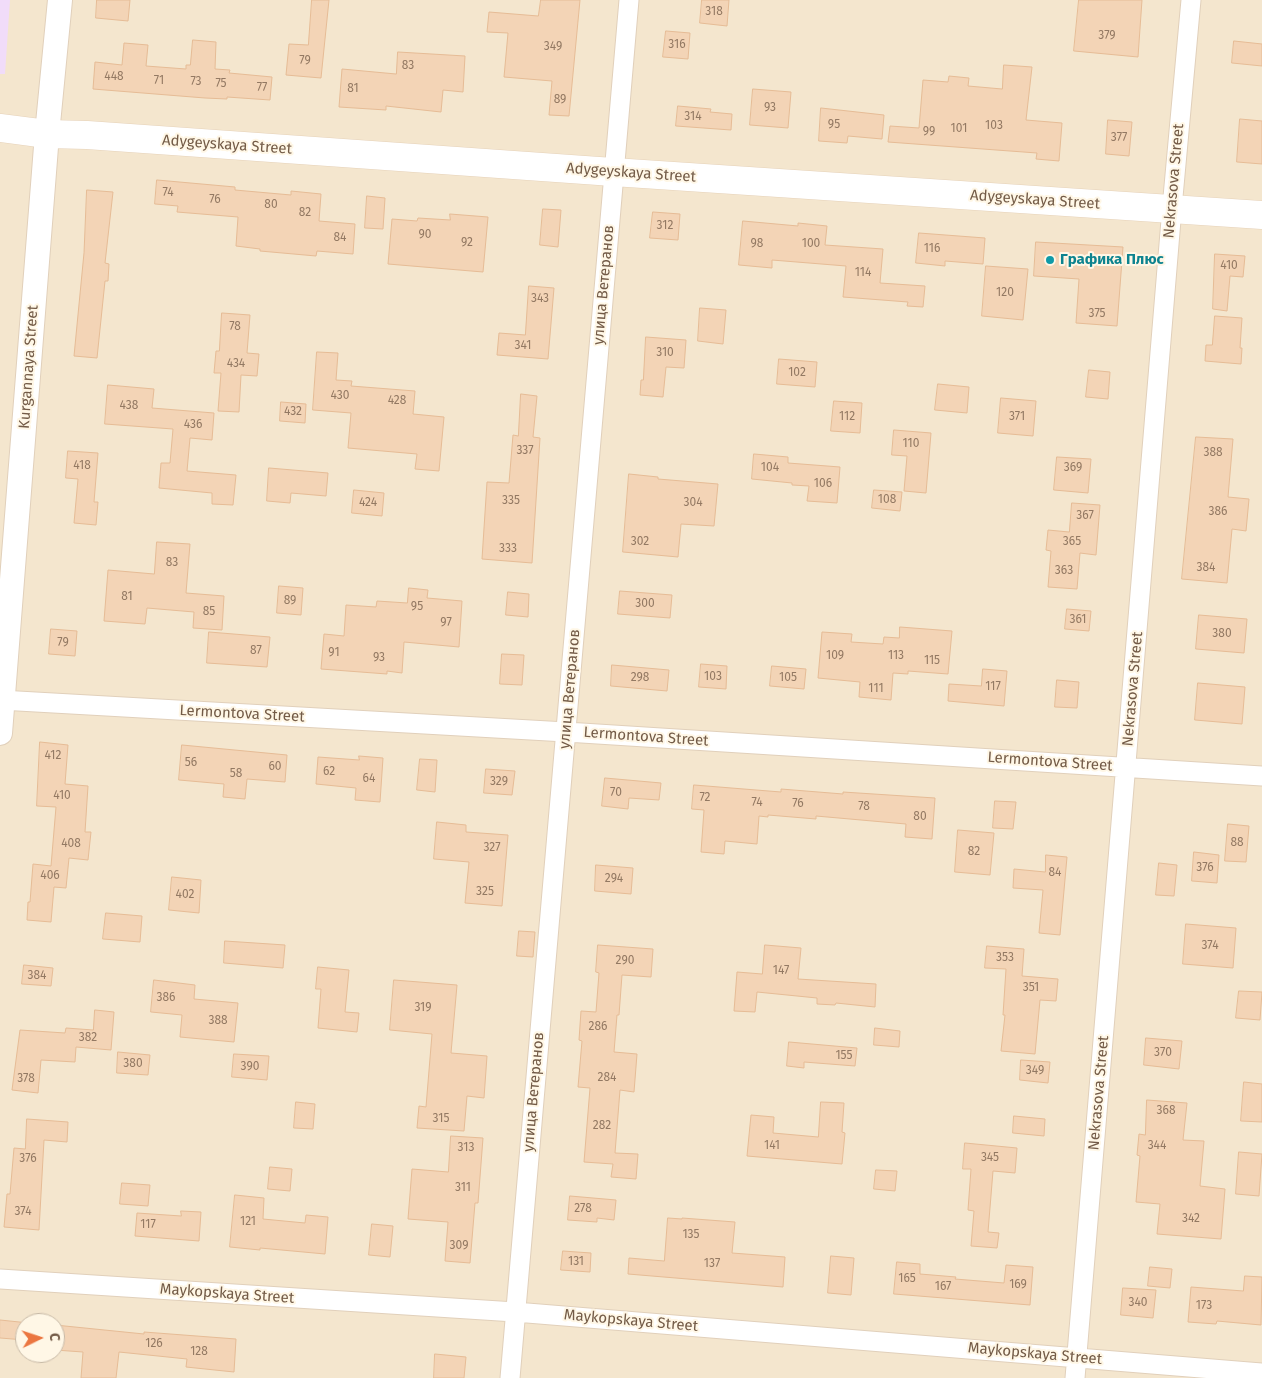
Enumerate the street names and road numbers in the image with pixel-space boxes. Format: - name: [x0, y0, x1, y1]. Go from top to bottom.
- street label: Nekrasova Street: [1160, 123, 1188, 239]
- street label: Adygeyskaya Street: [161, 131, 293, 159]
- street label: Adygeyskaya Street: [565, 159, 697, 187]
- street label: Adygeyskaya Street: [969, 186, 1101, 214]
- street label: улица Ветеранов: [590, 224, 618, 346]
- street label: Kurgannaya Street: [16, 304, 42, 430]
- street label: улица Ветеранов: [556, 628, 584, 750]
- street label: Nekrasova Street: [1119, 631, 1147, 747]
- street label: Lermontova Street: [179, 702, 305, 726]
- street label: Lermontova Street: [583, 724, 709, 750]
- street label: Lermontova Street: [987, 749, 1113, 775]
- street label: улица Ветеранов: [520, 1031, 548, 1153]
- street label: Nekrasova Street: [1085, 1035, 1113, 1151]
- street label: Maykopskaya Street: [159, 1280, 295, 1308]
- street label: Maykopskaya Street: [563, 1306, 699, 1336]
- street label: Maykopskaya Street: [967, 1339, 1103, 1369]

